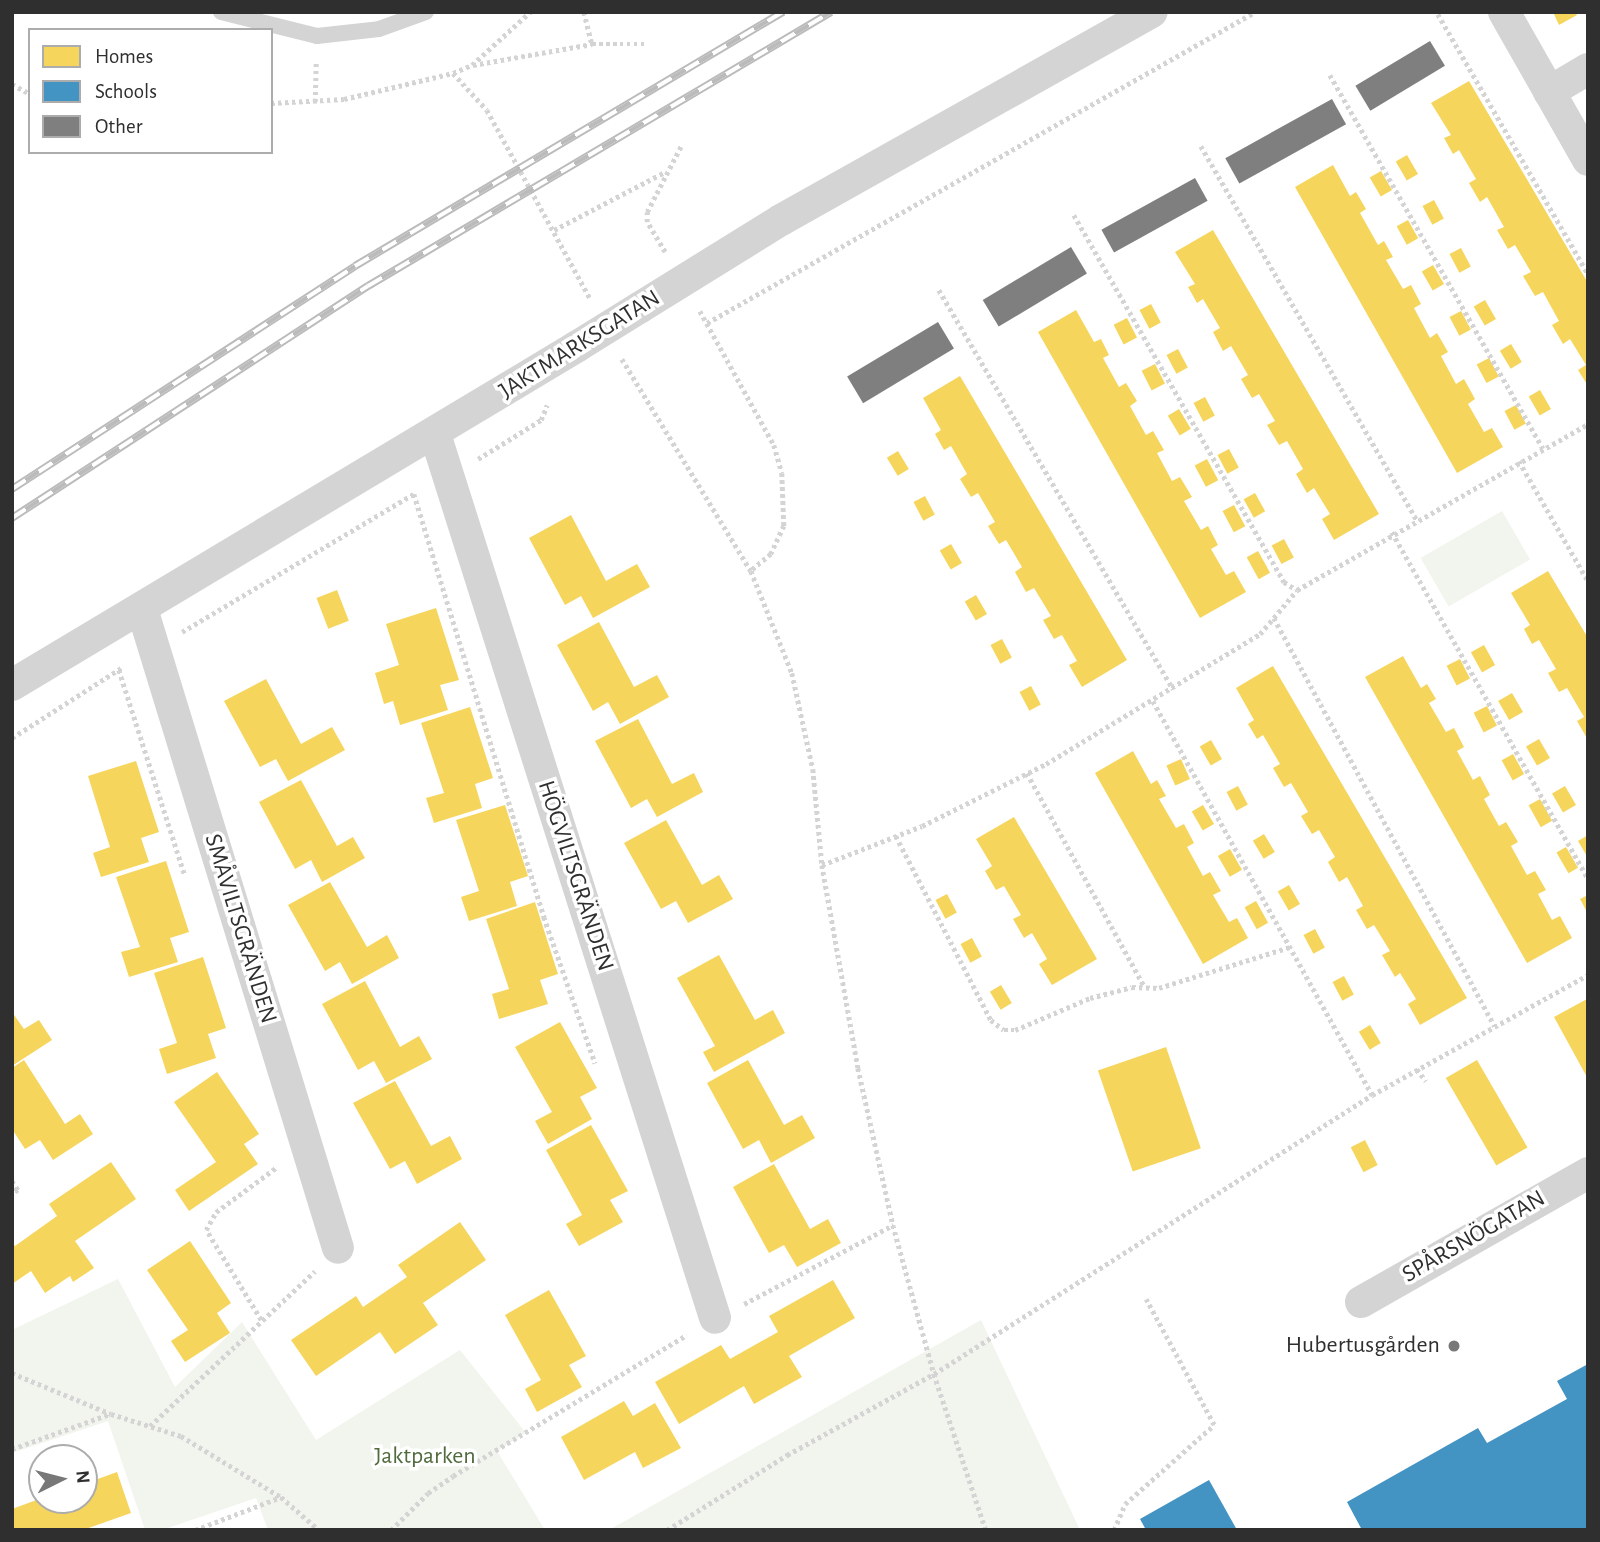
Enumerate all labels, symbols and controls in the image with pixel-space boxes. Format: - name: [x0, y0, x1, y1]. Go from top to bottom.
- legend: [28, 28, 273, 154]
- text: Homes: [95, 46, 153, 67]
- text: Schools: [95, 81, 157, 102]
- text: Other: [95, 116, 142, 137]
- street label: JAKTMARKSGATAN: [494, 284, 666, 406]
- street label: HÖGVILTSGRÄNDEN: [531, 777, 619, 975]
- street label: SMÅVILTSGRÄNDEN: [197, 831, 283, 1027]
- street label: SPÅRSNÖGATAN: [1398, 1185, 1550, 1289]
- place label: Hubertusgården: [1286, 1332, 1440, 1360]
- marker: Hubertusgården: [1446, 1338, 1462, 1354]
- park label: Jaktparken: [374, 1443, 476, 1471]
- north arrow: [28, 1444, 98, 1514]
- text: N: [72, 1469, 93, 1485]

